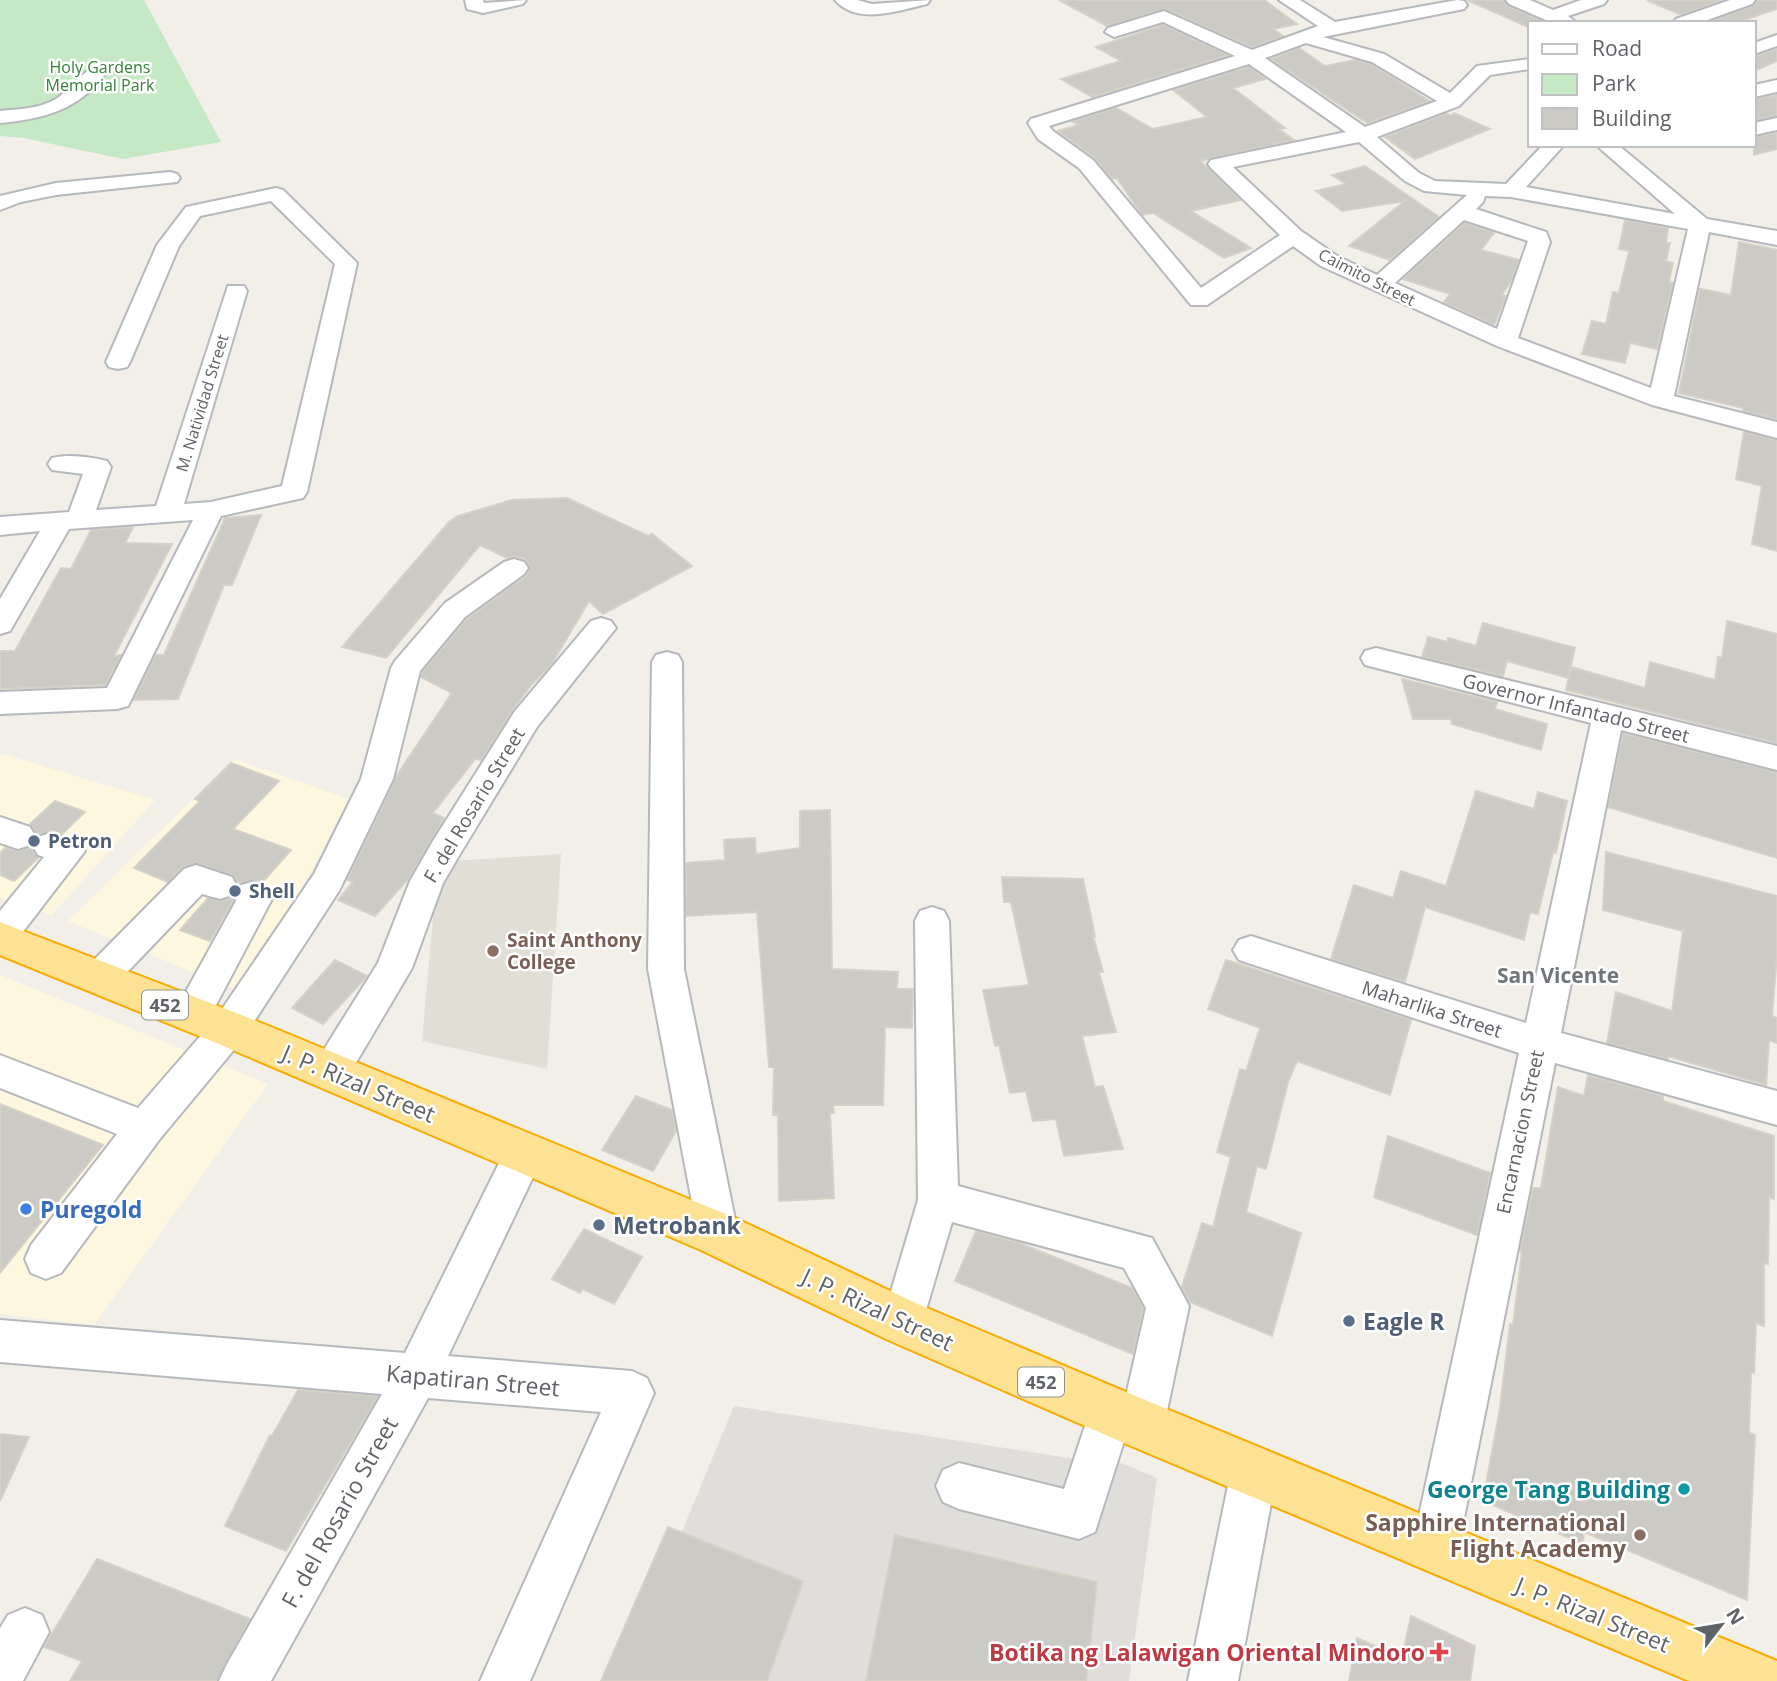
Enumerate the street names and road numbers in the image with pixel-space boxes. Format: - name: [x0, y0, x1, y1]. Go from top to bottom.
- street label: Caimito Street: [1315, 243, 1419, 311]
- street label: M. Natividad Street: [171, 331, 233, 474]
- street label: Governor Infantado Street: [1460, 667, 1692, 749]
- street label: F. del Rosario Street: [417, 722, 531, 887]
- street label: Maharlika Street: [1359, 974, 1506, 1044]
- road number: 452: [142, 990, 188, 1020]
- street label: J. P. Rizal Street: [276, 1036, 441, 1130]
- street label: Encarnacion Street: [1490, 1047, 1550, 1216]
- street label: J. P. Rizal Street: [795, 1259, 959, 1358]
- street label: Kapatiran Street: [385, 1356, 561, 1404]
- road number: 452: [1018, 1367, 1064, 1396]
- street label: F. del Rosario Street: [273, 1411, 405, 1613]
- street label: J. P. Rizal Street: [1509, 1568, 1675, 1659]

